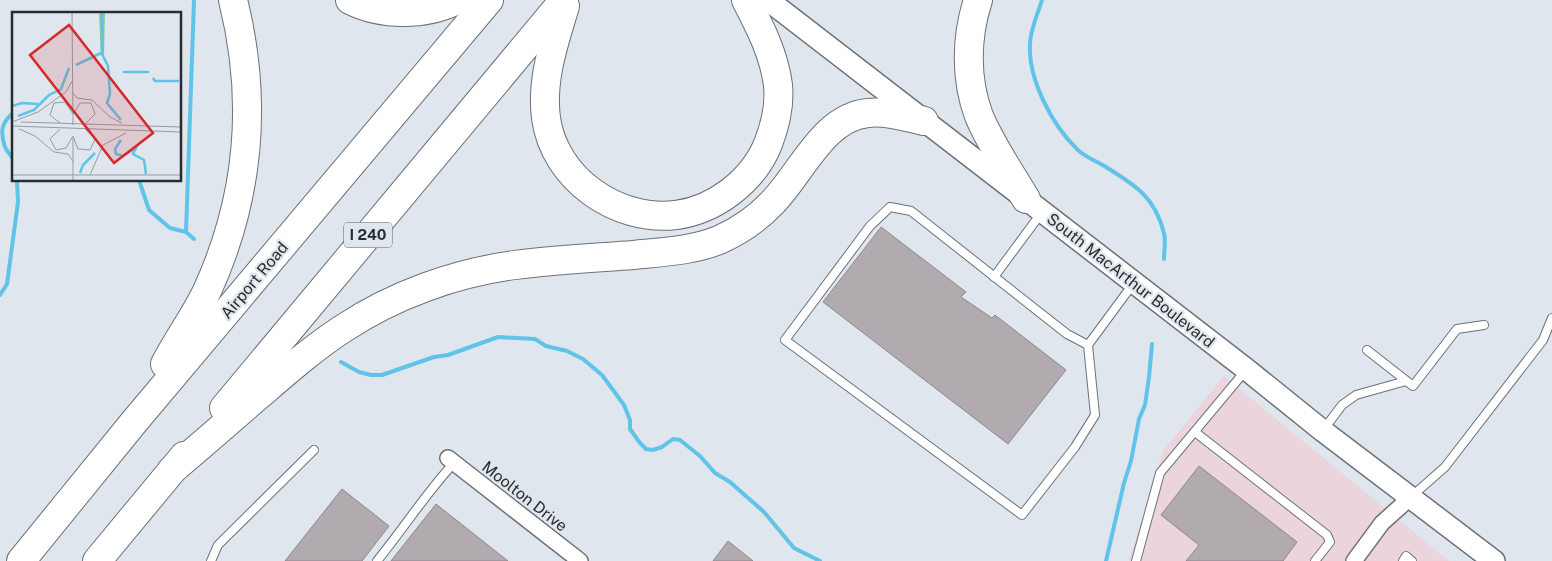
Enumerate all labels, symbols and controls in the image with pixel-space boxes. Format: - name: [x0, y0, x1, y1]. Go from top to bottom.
- inset map: [12, 12, 181, 181]
- street label: South MacArthur Boulevard: [1043, 209, 1218, 352]
- road number: I 240: [344, 222, 392, 248]
- street label: Airport Road: [217, 238, 292, 323]
- street label: Moolton Drive: [478, 457, 571, 536]

